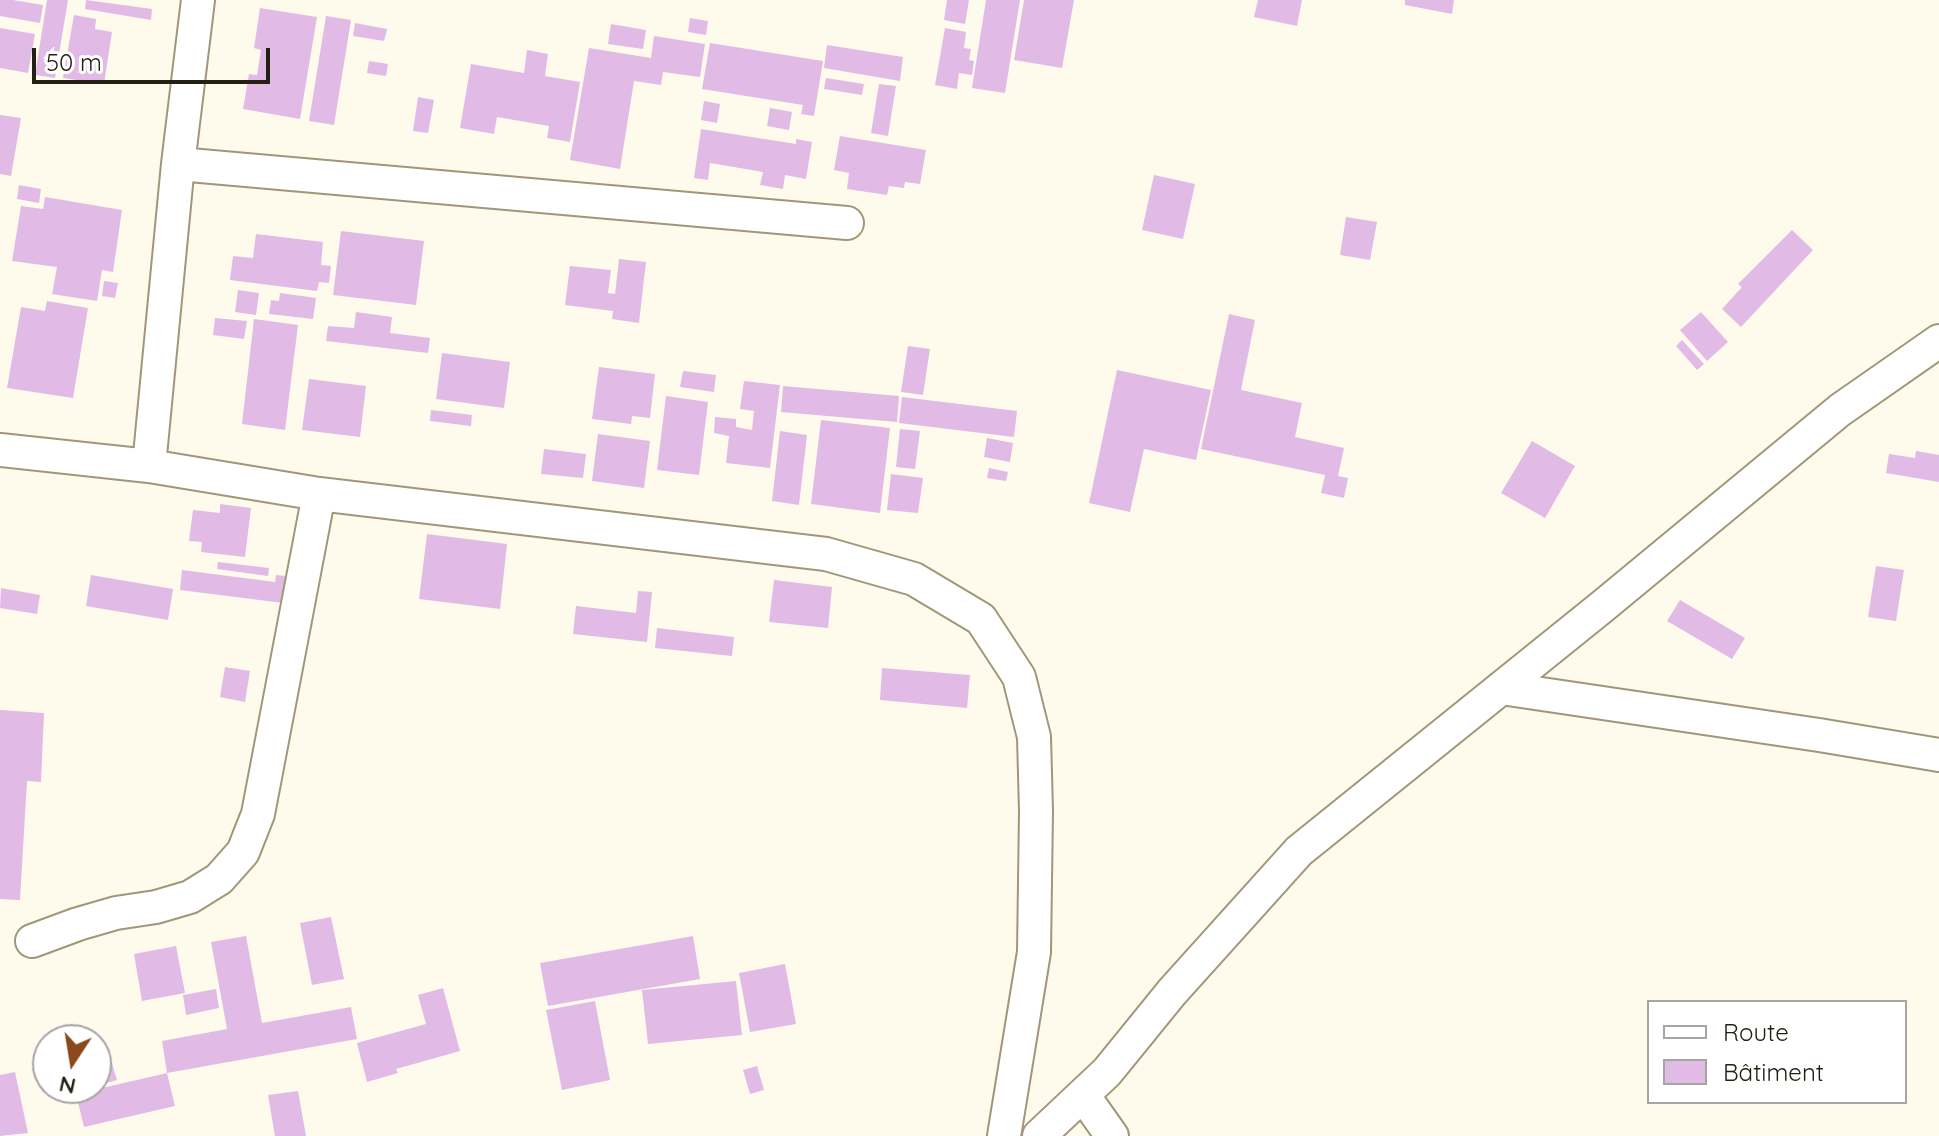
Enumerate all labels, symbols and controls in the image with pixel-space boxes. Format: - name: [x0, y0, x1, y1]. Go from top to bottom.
- scale bar: [36, 32, 274, 82]
- text: 50 m: [46, 47, 102, 77]
- legend: [1647, 1000, 1907, 1104]
- text: Route: [1723, 1017, 1789, 1047]
- north arrow: [32, 1024, 112, 1104]
- text: Bâtiment: [1723, 1057, 1824, 1087]
- text: N: [57, 1070, 78, 1101]

